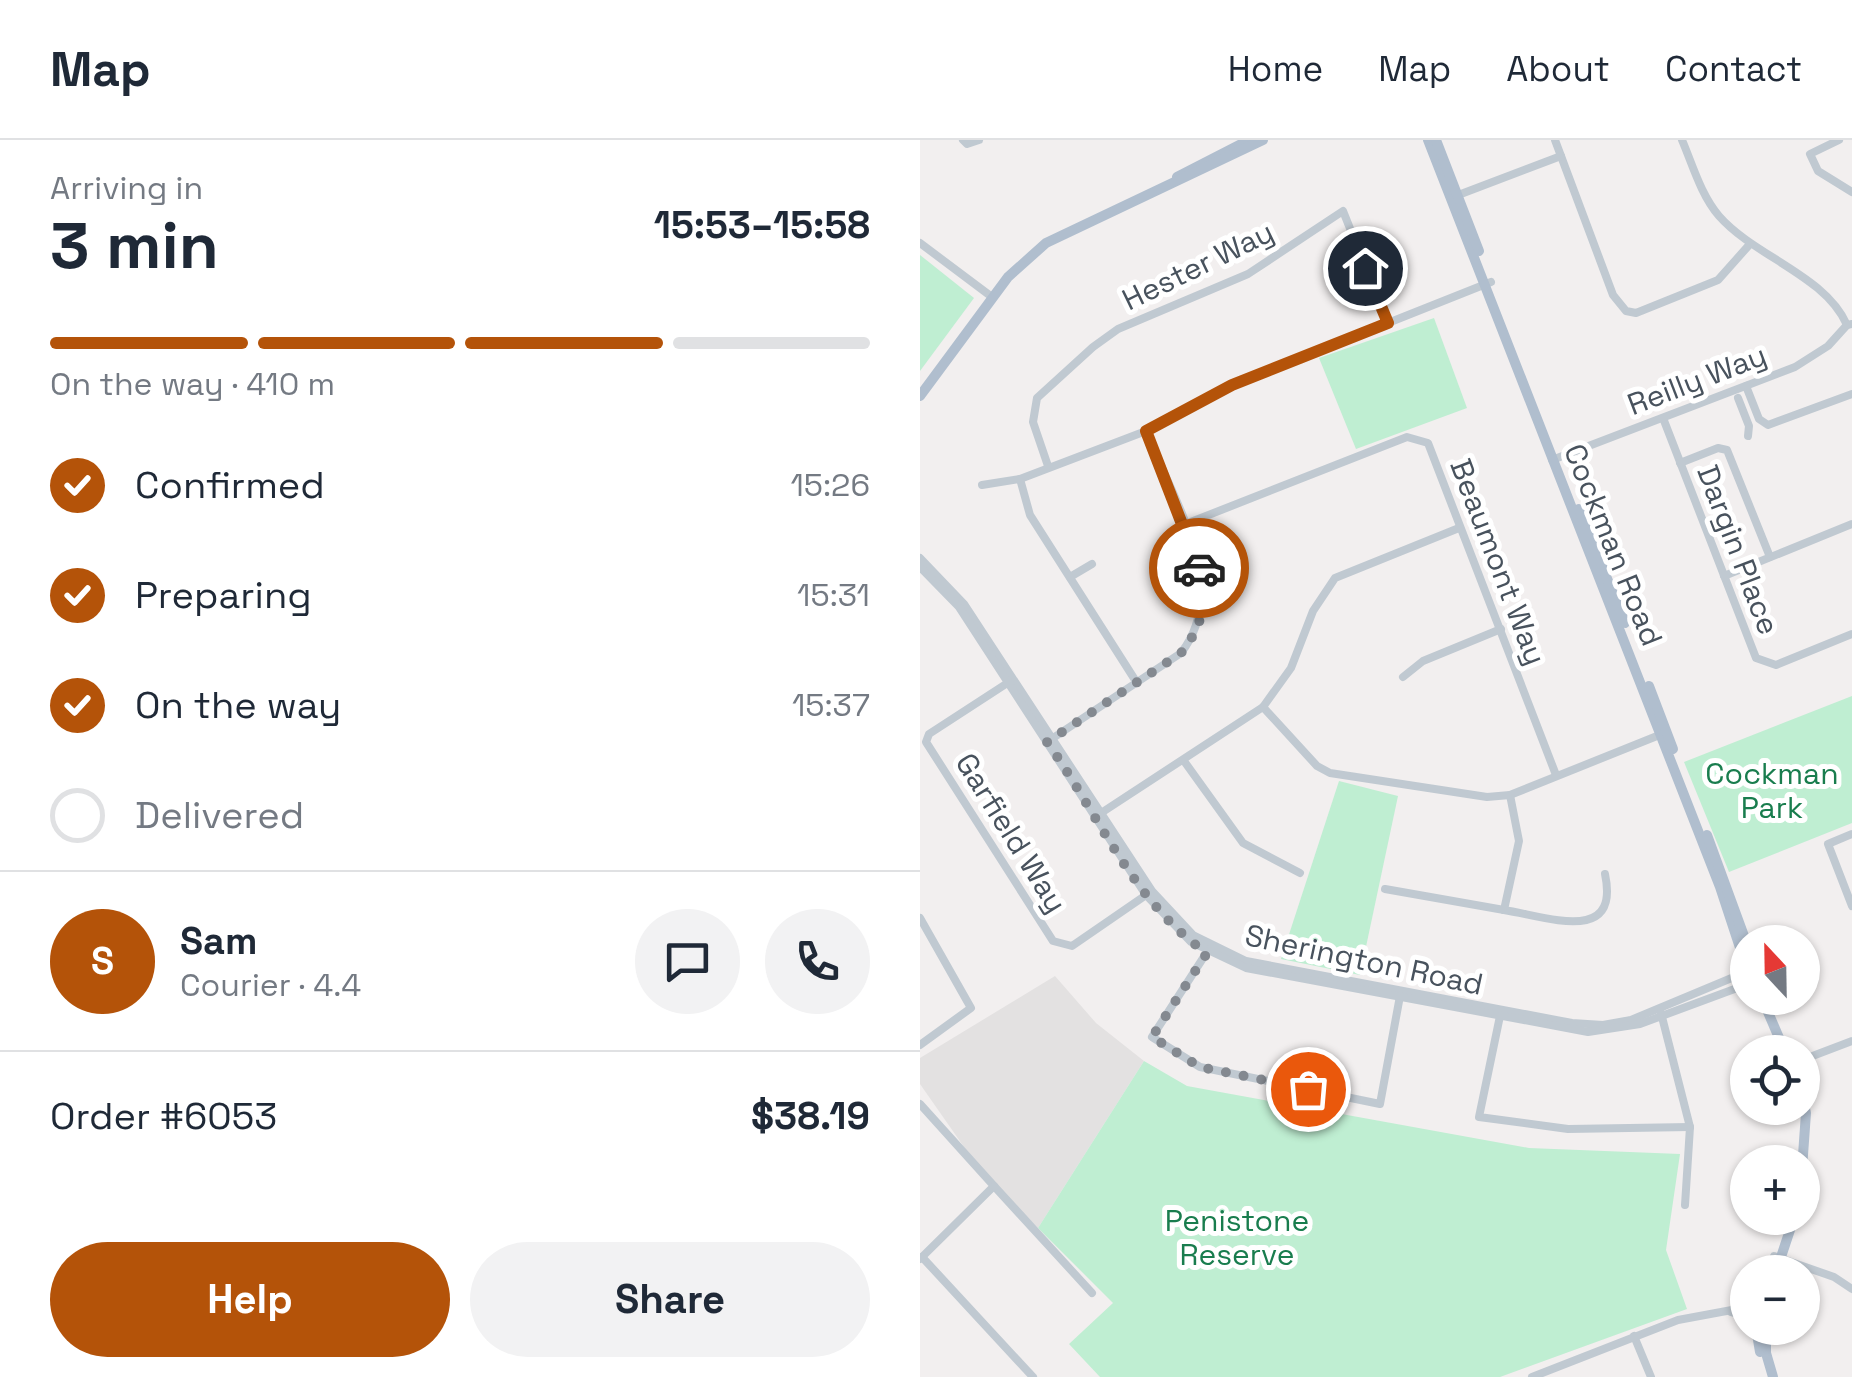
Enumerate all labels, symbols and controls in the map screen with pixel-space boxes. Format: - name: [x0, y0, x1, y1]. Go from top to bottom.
- text: Map: [50, 39, 151, 100]
- text: Home: [1228, 47, 1323, 91]
- text: Map: [1378, 47, 1451, 91]
- text: About: [1506, 47, 1610, 91]
- text: Contact: [1665, 47, 1802, 91]
- text: Arriving in: [50, 168, 203, 208]
- text: 15:53–15:58: [654, 201, 870, 249]
- text: 3 min: [50, 204, 219, 287]
- street label: Hester Way: [1116, 212, 1280, 319]
- pin: [1323, 226, 1408, 311]
- icon: home: [1338, 241, 1393, 296]
- street label: Reilly Way: [1622, 335, 1772, 424]
- text: On the way · 410 m: [50, 364, 335, 404]
- street label: Cockman Road: [1555, 438, 1672, 652]
- street label: Beaumont Way: [1441, 453, 1556, 670]
- icon: check: [50, 458, 105, 513]
- street label: Dargin Place: [1688, 459, 1789, 640]
- text: Confirmed: [135, 461, 325, 509]
- text: 15:26: [790, 465, 870, 505]
- courier: [1149, 518, 1249, 618]
- icon: car: [1172, 541, 1227, 596]
- icon: check: [50, 568, 105, 623]
- text: Preparing: [135, 571, 312, 619]
- text: 15:31: [797, 575, 870, 615]
- icon: check: [50, 678, 105, 733]
- text: On the way: [135, 681, 341, 729]
- text: 15:37: [792, 685, 870, 725]
- street label: Garfield Way: [947, 746, 1076, 920]
- park label: Cockman Park: [1705, 754, 1839, 827]
- text: Delivered: [135, 791, 304, 839]
- button: chat: [635, 909, 740, 1014]
- button: phone: [765, 909, 870, 1014]
- street label: Sherington Road: [1242, 915, 1487, 1004]
- text: Sam: [180, 917, 257, 965]
- north arrow: [1730, 925, 1820, 1015]
- map controls: [1730, 925, 1820, 1345]
- text: S: [91, 937, 114, 985]
- text: Courier · 4.4: [180, 965, 361, 1005]
- button: locate: [1730, 1035, 1820, 1125]
- pin: [1266, 1047, 1351, 1132]
- icon: bag: [1281, 1062, 1336, 1117]
- text: Order #6053: [50, 1092, 277, 1140]
- text: $38.19: [751, 1092, 870, 1140]
- button: +: [1730, 1145, 1820, 1235]
- park label: Penistone Reserve: [1165, 1201, 1309, 1274]
- button: Help: [50, 1242, 450, 1357]
- button: Share: [470, 1242, 870, 1357]
- button: −: [1730, 1255, 1820, 1345]

